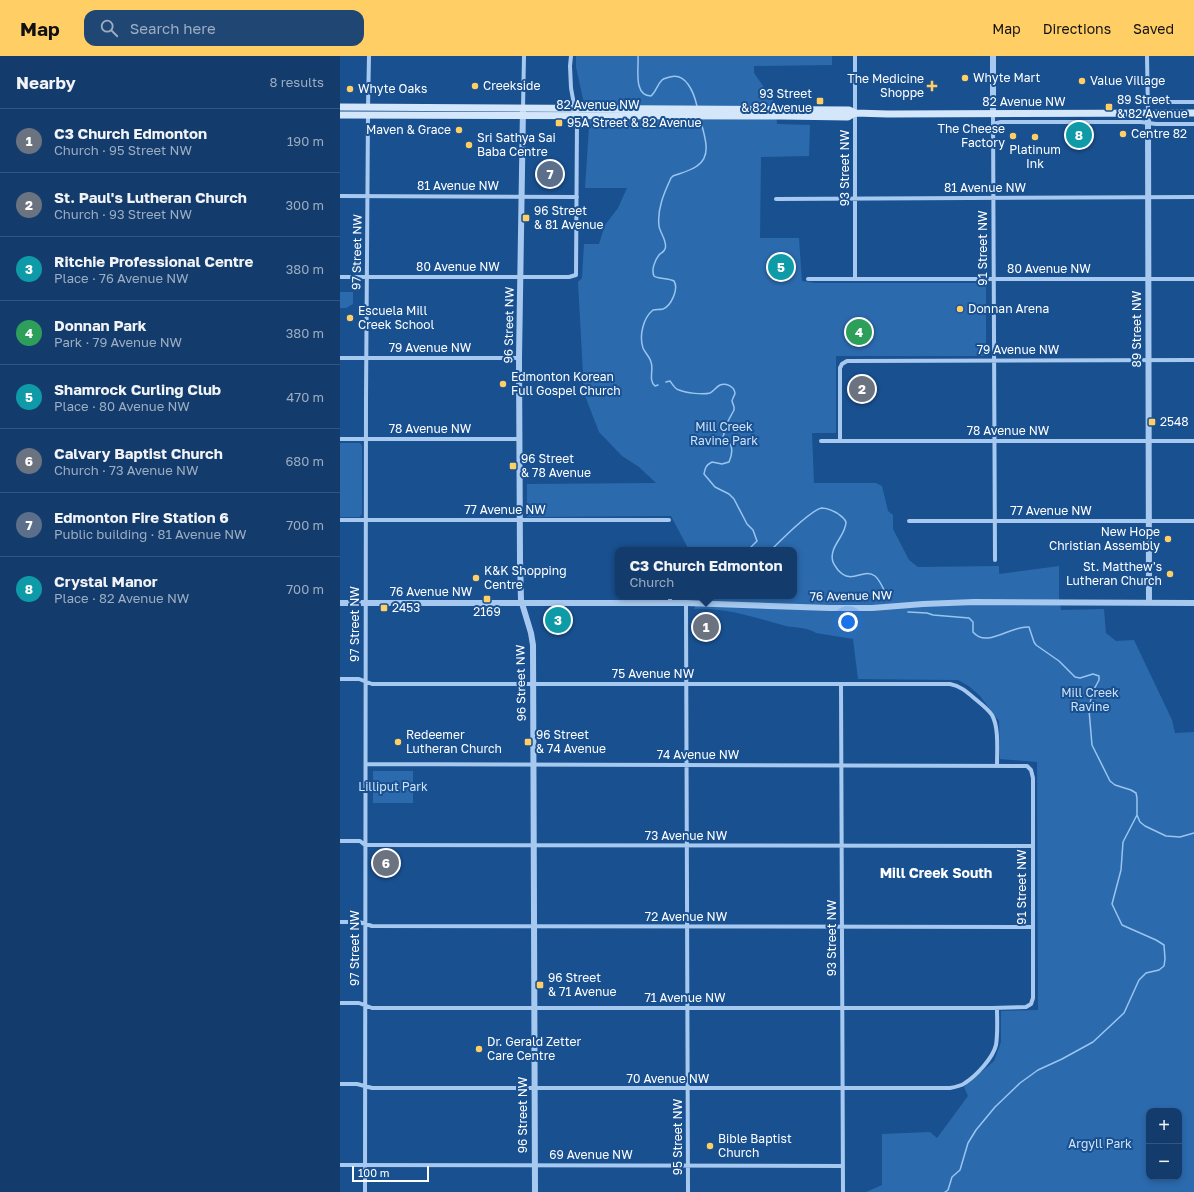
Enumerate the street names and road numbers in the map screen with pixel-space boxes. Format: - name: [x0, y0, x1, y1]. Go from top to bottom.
- street label: 82 Avenue NW: [982, 94, 1066, 109]
- street label: 82 Avenue NW: [556, 97, 640, 112]
- street label: 93 Street NW: [837, 129, 852, 206]
- street label: 81 Avenue NW: [417, 178, 500, 193]
- street label: 81 Avenue NW: [944, 180, 1027, 195]
- street label: 91 Street NW: [975, 210, 990, 286]
- street label: 97 Street NW: [348, 213, 365, 290]
- street label: 80 Avenue NW: [416, 259, 500, 274]
- street label: 80 Avenue NW: [1007, 261, 1091, 276]
- street label: 96 Street NW: [500, 286, 517, 363]
- street label: 89 Street NW: [1129, 290, 1144, 367]
- street label: 79 Avenue NW: [389, 340, 472, 355]
- street label: 79 Avenue NW: [977, 342, 1060, 357]
- street label: 78 Avenue NW: [389, 421, 472, 436]
- street label: 78 Avenue NW: [967, 423, 1050, 438]
- street label: 77 Avenue NW: [464, 502, 546, 517]
- street label: 77 Avenue NW: [1010, 503, 1092, 518]
- street label: 76 Avenue NW: [390, 584, 473, 599]
- street label: 97 Street NW: [347, 586, 362, 662]
- street label: 76 Avenue NW: [810, 587, 893, 604]
- street label: 96 Street NW: [512, 644, 529, 721]
- street label: 75 Avenue NW: [612, 666, 695, 681]
- street label: 74 Avenue NW: [657, 747, 740, 762]
- street label: 73 Avenue NW: [645, 828, 728, 843]
- street label: 91 Street NW: [1014, 849, 1029, 925]
- street label: 93 Street NW: [824, 899, 839, 976]
- street label: 72 Avenue NW: [645, 909, 728, 924]
- street label: 97 Street NW: [347, 910, 362, 986]
- street label: 71 Avenue NW: [644, 990, 726, 1005]
- street label: 70 Avenue NW: [627, 1071, 710, 1086]
- street label: 96 Street NW: [515, 1076, 530, 1153]
- street label: 95 Street NW: [670, 1098, 685, 1175]
- street label: 69 Avenue NW: [549, 1147, 633, 1162]

